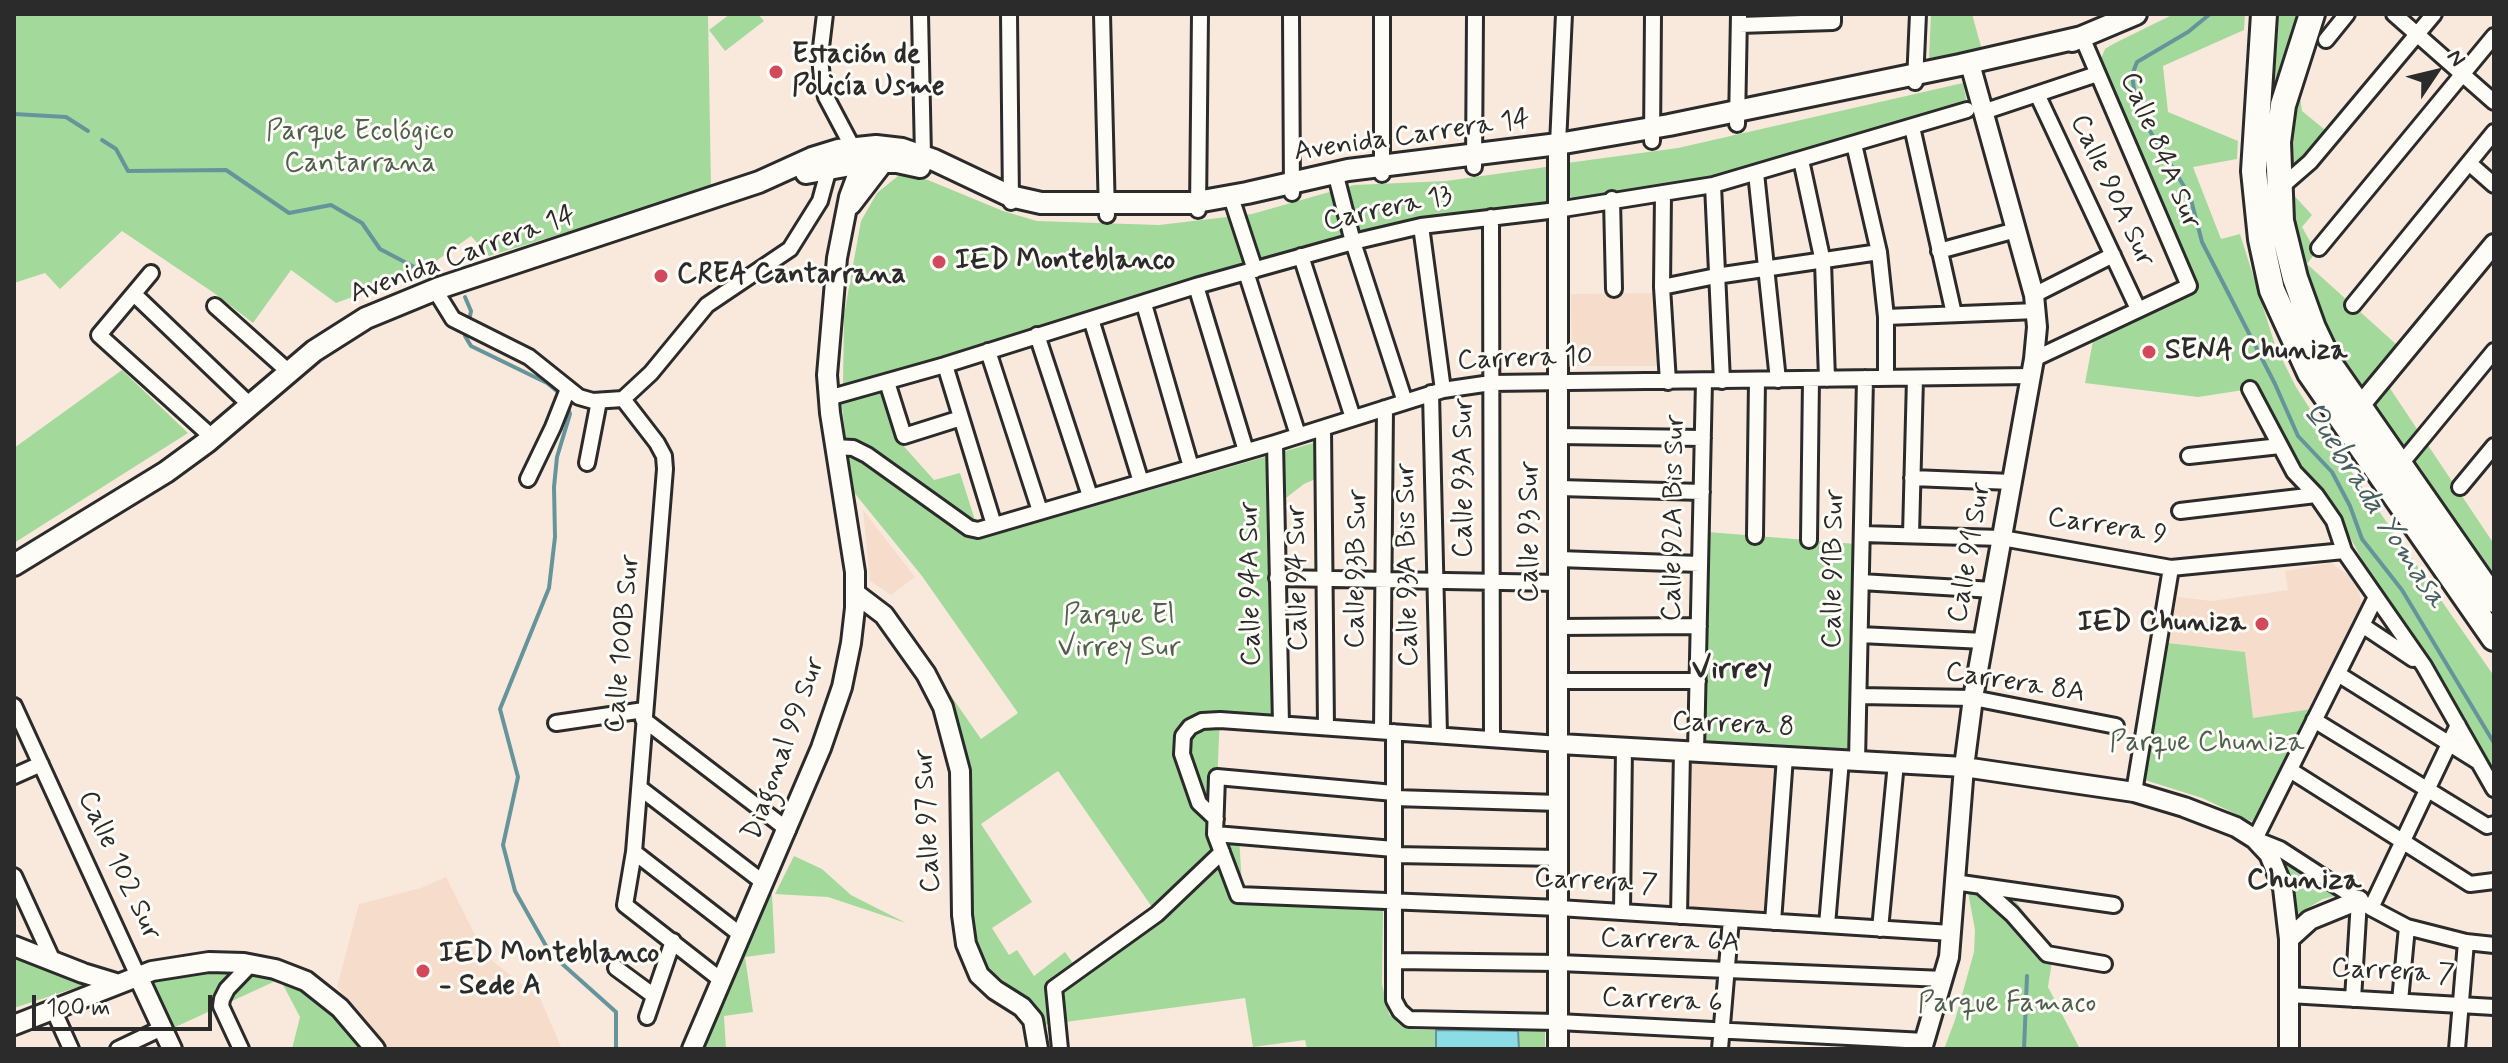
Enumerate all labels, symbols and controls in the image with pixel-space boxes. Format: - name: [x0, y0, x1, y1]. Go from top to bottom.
- north arrow: [2396, 32, 2476, 112]
- place label: Estación de Policía Usme: [792, 39, 945, 105]
- text: N: [2440, 44, 2471, 72]
- marker: Estación de Policía Usme: [767, 63, 785, 81]
- street label: Calle 84A Sur: [2111, 68, 2207, 234]
- street label: Avenida Carrera 14: [1292, 104, 1532, 170]
- street label: Calle 90A Sur: [2061, 110, 2161, 272]
- park label: Parque Ecológico Cantarrana: [266, 116, 454, 182]
- street label: Carrera 13: [1320, 180, 1456, 240]
- street label: Avenida Carrera 14: [345, 200, 581, 312]
- place label: IED Monteblanco: [955, 245, 1175, 279]
- marker: IED Monteblanco: [930, 253, 948, 271]
- place label: CREA Cantarrana: [677, 259, 906, 293]
- marker: CREA Cantarrana: [652, 267, 670, 285]
- place label: SENA Chuniza: [2165, 335, 2347, 369]
- street label: Carrera 10: [1457, 341, 1593, 379]
- marker: SENA Chuniza: [2140, 343, 2158, 361]
- water label: Quebrada Yomasa: [2293, 396, 2453, 616]
- street label: Calle 93A Sur: [1448, 398, 1482, 558]
- street label: Calle 92A Bis Sur: [1656, 414, 1694, 622]
- street label: Calle 93 Sur: [1514, 461, 1548, 603]
- street label: Calle 93A Bis Sur: [1390, 463, 1428, 667]
- street label: Calle 91 Sur: [1942, 480, 2000, 626]
- street label: Calle 93B Sur: [1340, 489, 1376, 649]
- street label: Calle 91B Sur: [1817, 489, 1853, 649]
- street label: Calle 94A Sur: [1234, 501, 1270, 667]
- street label: Carrera 9: [2045, 502, 2169, 554]
- street label: Calle 94 Sur: [1281, 504, 1317, 652]
- street label: Calle 100B Sur: [599, 553, 649, 735]
- park label: Parque El Virrey Sur: [1057, 600, 1181, 666]
- place label: IED Chuniza: [2078, 607, 2246, 641]
- marker: IED Chuniza: [2253, 615, 2271, 633]
- street label: Diagonal 99 Sur: [736, 653, 834, 845]
- district label: Virrey: [1692, 653, 1772, 689]
- street label: Carrera 8A: [1943, 656, 2087, 712]
- street label: Carrera 8: [1671, 706, 1795, 746]
- park label: Parque Chuniza: [2109, 727, 2305, 761]
- street label: Calle 97 Sur: [908, 748, 950, 894]
- street label: Calle 102 Sur: [69, 786, 167, 946]
- street label: Carrera 7: [1533, 863, 1659, 903]
- district label: Chuniza: [2247, 864, 2361, 900]
- street label: Carrera 6A: [1600, 923, 1740, 961]
- place label: IED Monteblanco - Sede A: [439, 938, 659, 1004]
- street label: Carrera 7: [2330, 953, 2456, 993]
- marker: IED Monteblanco - Sede A: [414, 962, 432, 980]
- scale bar: [36, 979, 216, 1029]
- street label: Carrera 6: [1601, 982, 1723, 1022]
- park label: Parque Famaco: [1918, 988, 2096, 1022]
- text: 100 m: [46, 993, 110, 1024]

